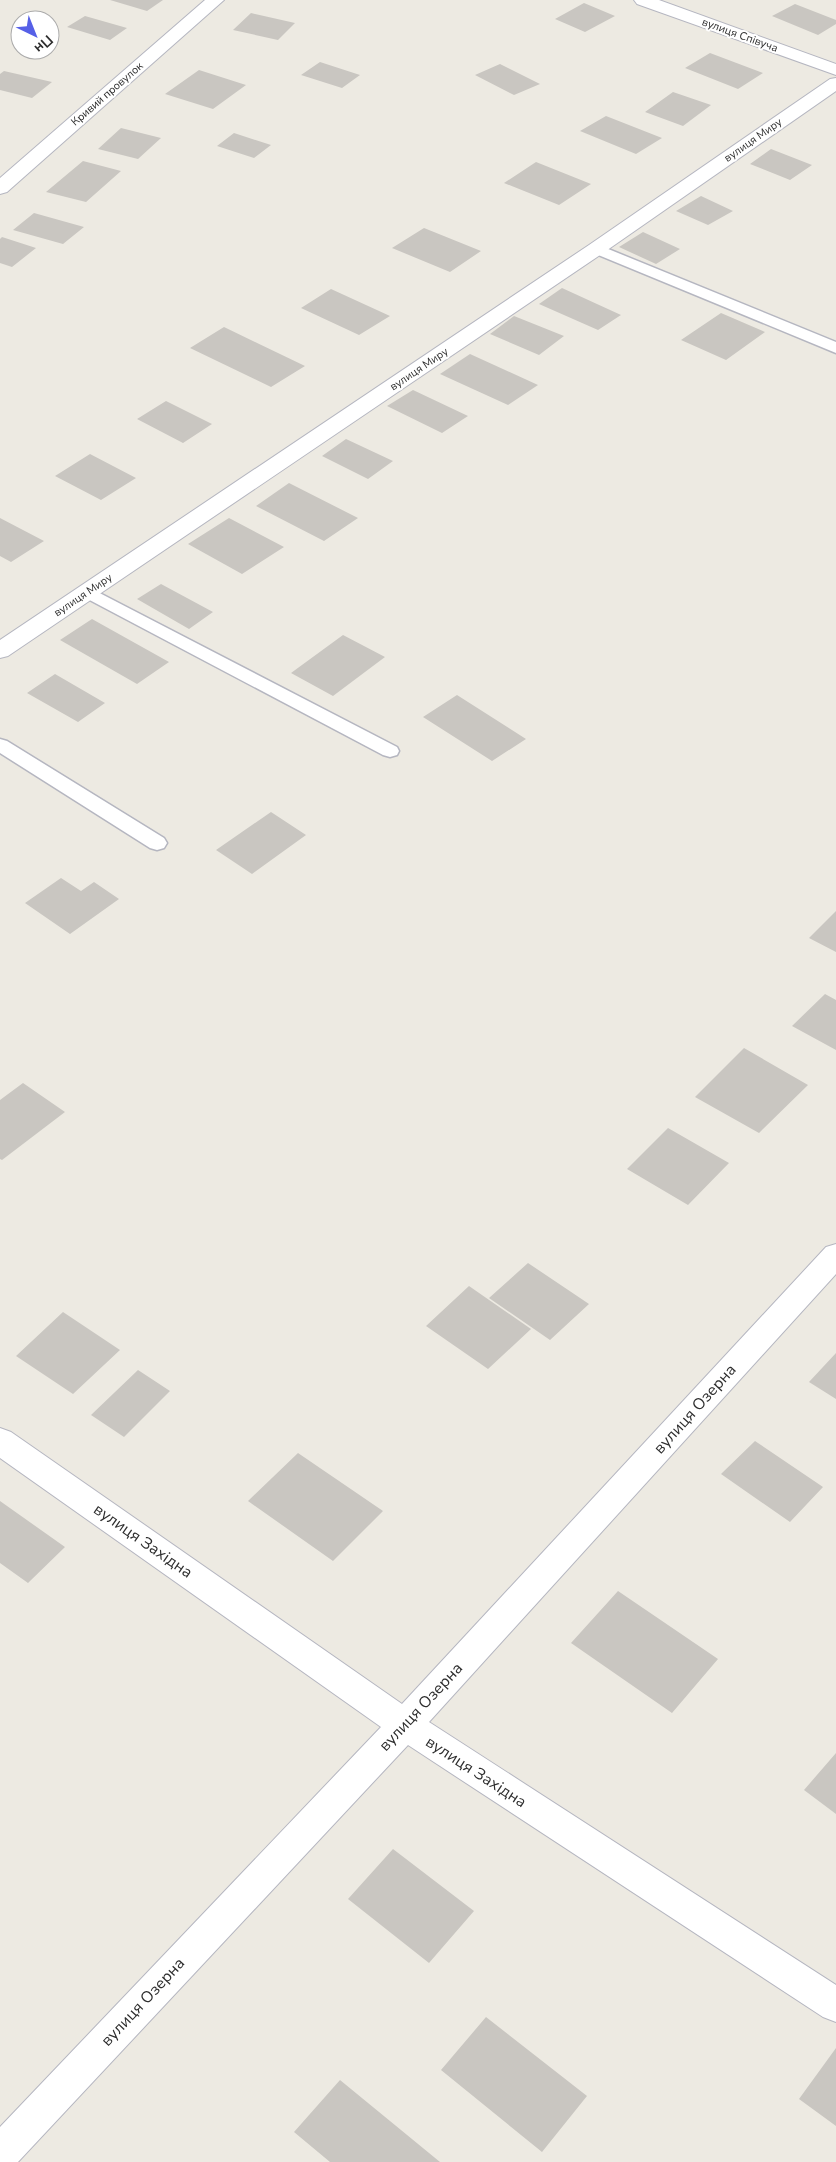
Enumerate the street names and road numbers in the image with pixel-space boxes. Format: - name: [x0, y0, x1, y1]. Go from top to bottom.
- street label: вулиця Співуча: [700, 14, 780, 56]
- street label: Кривий провулок: [68, 58, 146, 129]
- street label: вулиця Миру: [721, 114, 785, 166]
- street label: вулиця Миру: [387, 344, 451, 394]
- street label: вулиця Миру: [51, 570, 115, 620]
- street label: вулиця Озерна: [649, 1359, 741, 1459]
- street label: вулиця Західна: [89, 1499, 197, 1583]
- street label: вулиця Озерна: [374, 1658, 468, 1756]
- street label: вулиця Західна: [421, 1731, 531, 1813]
- street label: вулиця Озерна: [96, 1953, 190, 2051]

